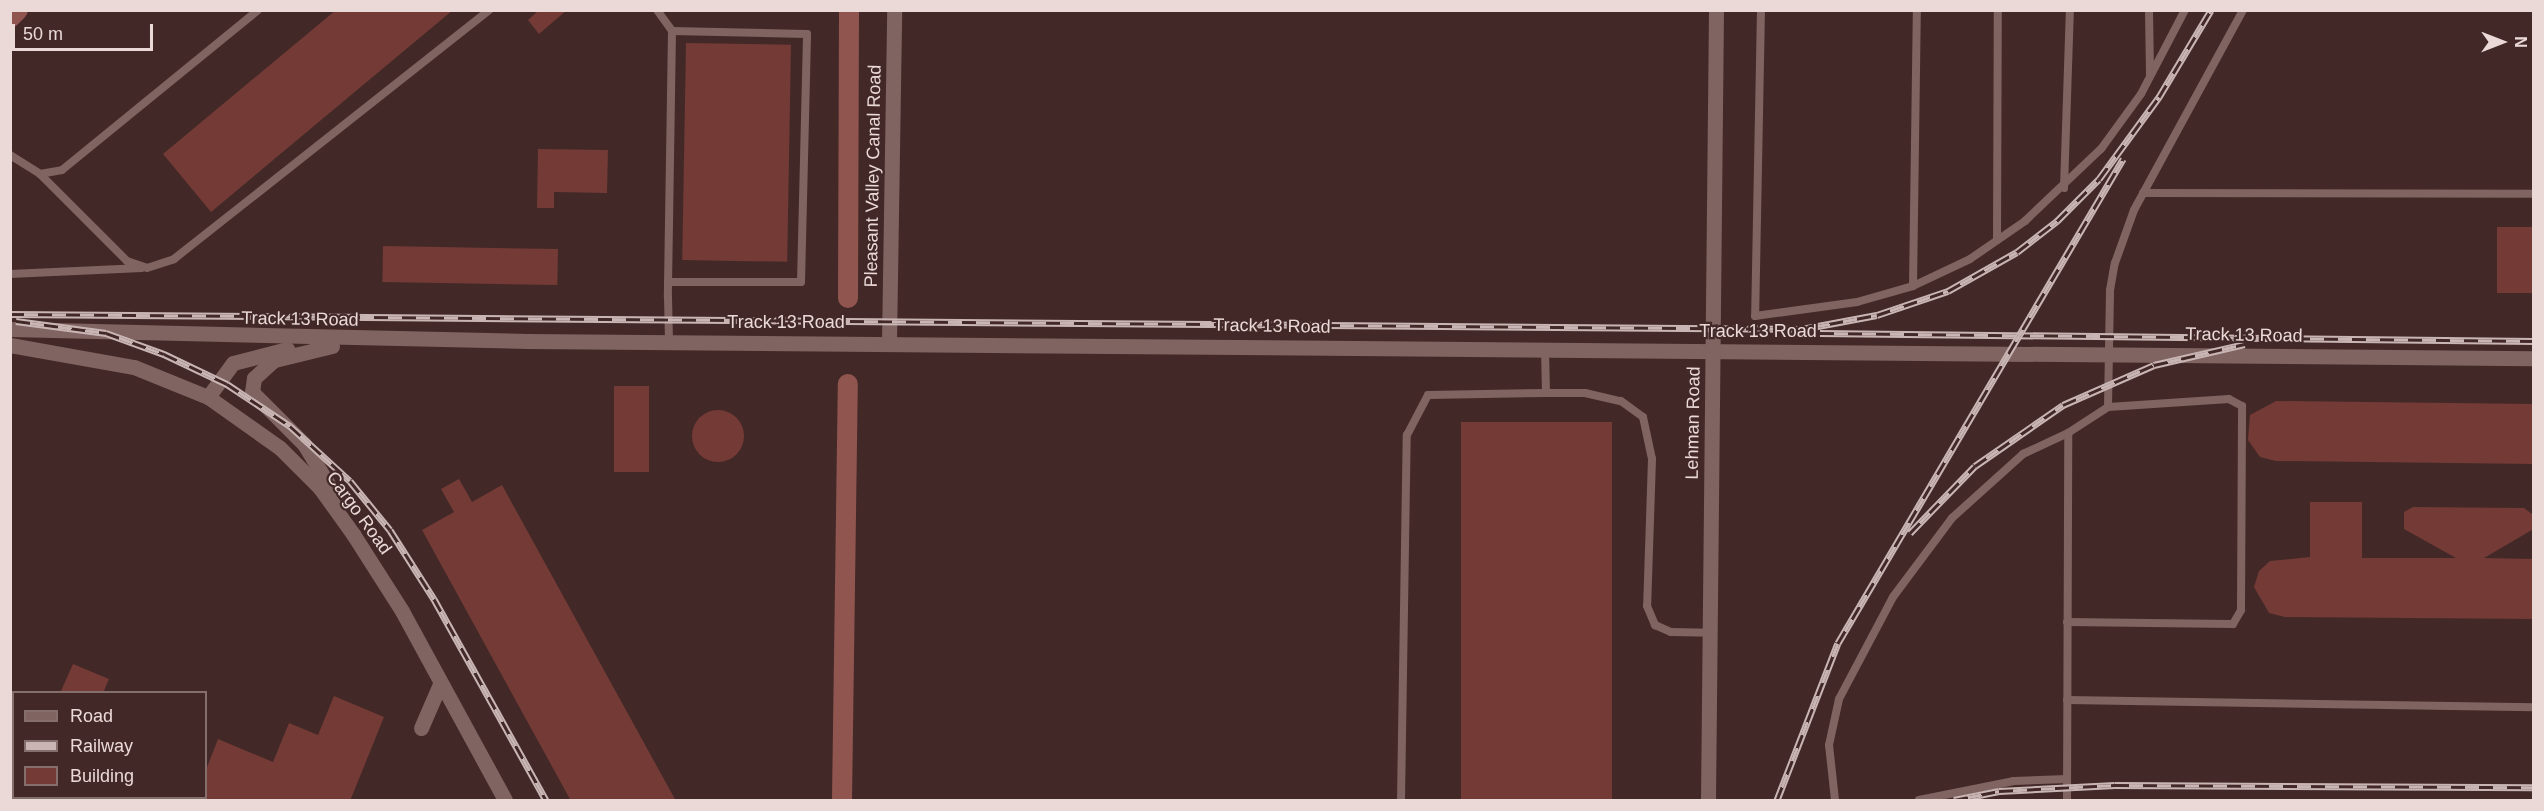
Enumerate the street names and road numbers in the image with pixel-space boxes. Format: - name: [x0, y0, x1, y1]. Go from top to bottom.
- street label: Pleasant Valley Canal Road: [860, 64, 886, 288]
- street label: Track 13 Road: [241, 307, 359, 331]
- street label: Track 13 Road: [727, 311, 845, 333]
- street label: Track 13 Road: [1213, 314, 1331, 338]
- street label: Track 13 Road: [1699, 320, 1817, 342]
- street label: Track 13 Road: [2185, 323, 2303, 347]
- street label: Lehman Road: [1681, 366, 1705, 480]
- street label: Cargo Road: [322, 467, 396, 559]

